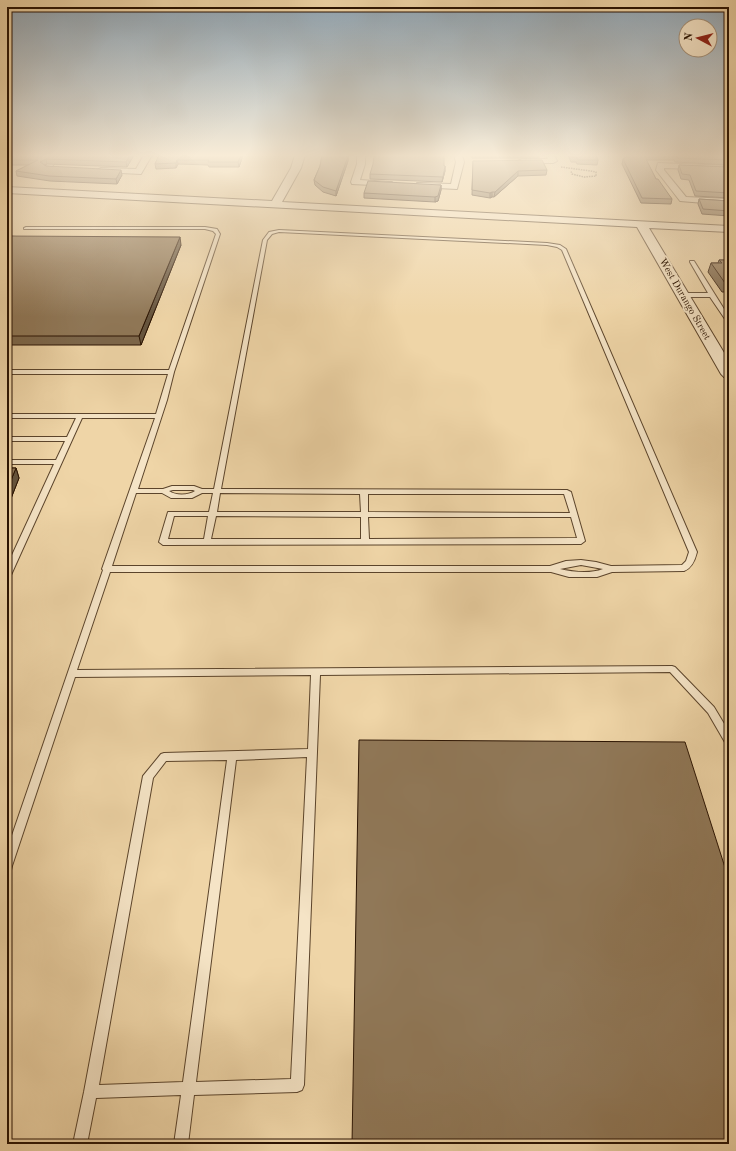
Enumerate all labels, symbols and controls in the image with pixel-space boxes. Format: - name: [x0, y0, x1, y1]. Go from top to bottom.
- north arrow: [678, 18, 718, 58]
- text: N: [684, 32, 696, 42]
- street label: West Durango Street: [658, 257, 713, 342]

